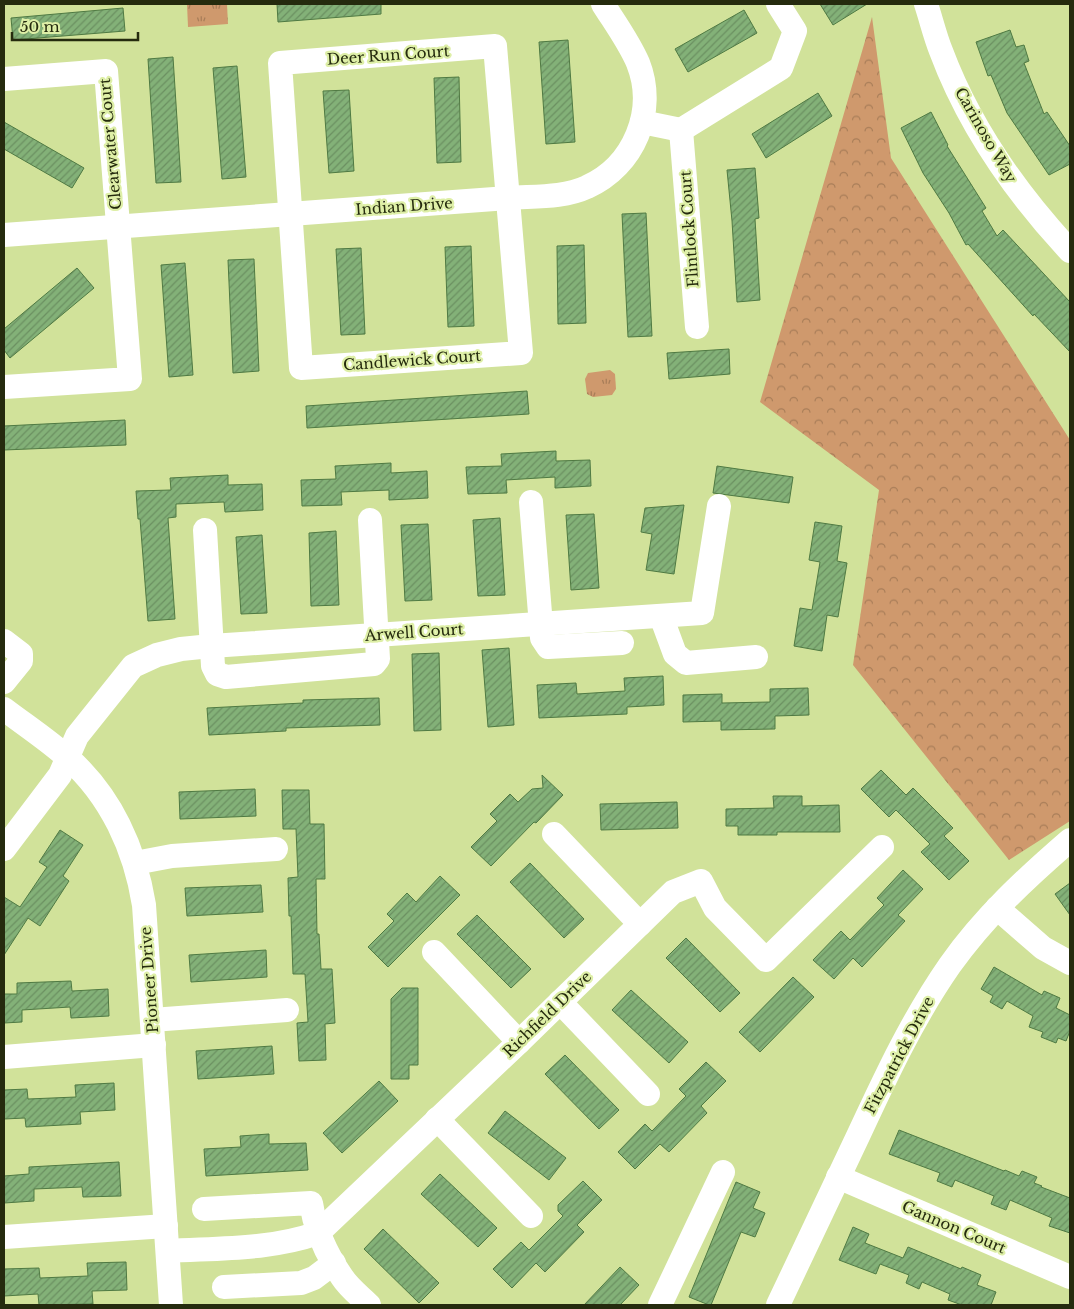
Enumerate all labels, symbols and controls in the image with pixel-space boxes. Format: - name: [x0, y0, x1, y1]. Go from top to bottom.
- scale bar: [12, 10, 139, 42]
- text: 50 m: [20, 17, 60, 36]
- street label: Deer Run Court: [326, 41, 450, 69]
- street label: Clearwater Court: [95, 77, 125, 211]
- street label: Carinoso Way: [951, 84, 1021, 186]
- street label: Flintlock Court: [675, 170, 703, 288]
- street label: Indian Drive: [355, 193, 453, 219]
- street label: Candlewick Court: [342, 346, 482, 374]
- street label: Arwell Court: [363, 619, 464, 645]
- street label: Pioneer Drive: [136, 926, 162, 1034]
- street label: Richfield Drive: [499, 967, 595, 1061]
- street label: Fitzpatrick Drive: [860, 993, 938, 1117]
- street label: Gannon Court: [899, 1197, 1009, 1258]

